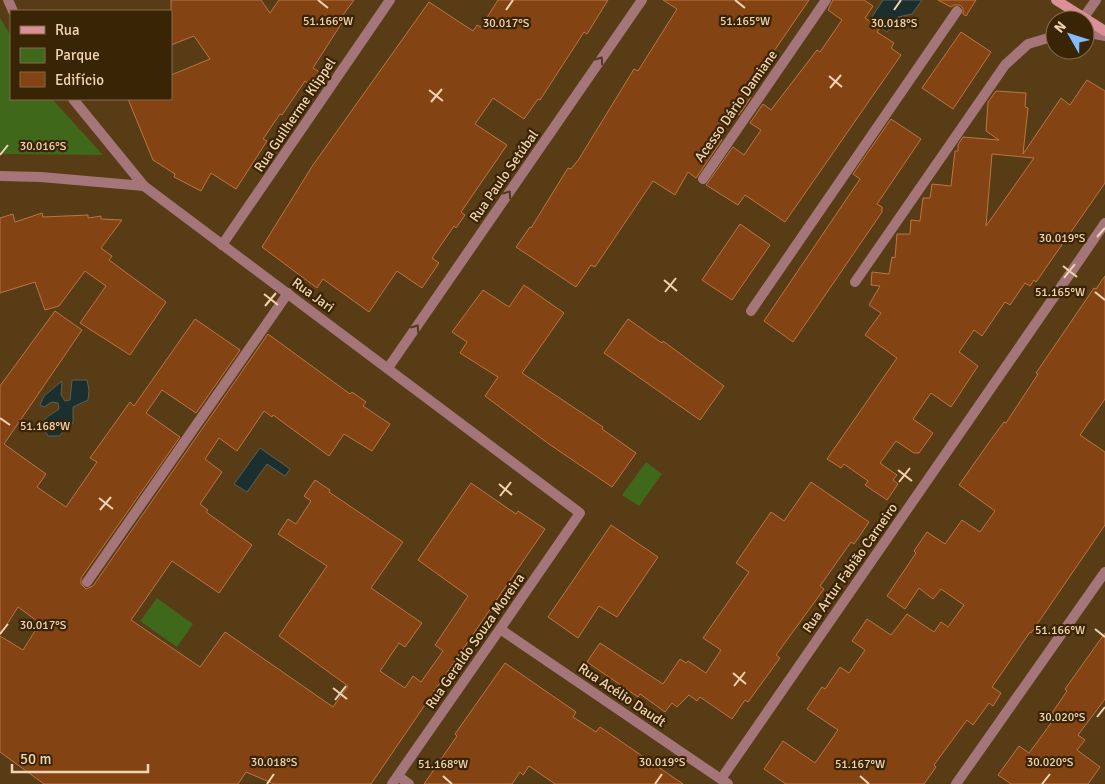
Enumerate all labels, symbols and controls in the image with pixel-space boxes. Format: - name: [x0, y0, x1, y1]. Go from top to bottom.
- legend: [10, 10, 172, 100]
- north arrow: [1045, 10, 1095, 60]
- text: 51.166°W: [303, 14, 353, 29]
- text: 51.165°W: [720, 14, 770, 29]
- text: 30.017°S: [483, 16, 530, 31]
- text: 30.018°S: [871, 16, 918, 31]
- text: N: [1051, 18, 1070, 36]
- text: Rua: [55, 21, 80, 39]
- text: Parque: [55, 46, 100, 64]
- street label: Acesso Dário Damiane: [691, 47, 781, 165]
- street label: Rua Guilherme Klippel: [251, 55, 339, 175]
- one-way arrow: [594, 57, 603, 66]
- text: Edifício: [55, 71, 104, 89]
- street label: Rua Paulo Setúbal: [466, 127, 542, 225]
- text: 30.016°S: [20, 139, 67, 154]
- one-way arrow: [502, 190, 511, 200]
- text: 30.019°S: [1039, 231, 1086, 246]
- street label: Rua Jari: [289, 274, 337, 316]
- text: 51.165°W: [1035, 285, 1085, 300]
- one-way arrow: [410, 324, 419, 333]
- text: 51.168°W: [20, 419, 70, 434]
- street label: Rua Artur Fabião Carneiro: [799, 500, 901, 636]
- street label: Rua Geraldo Souza Moreira: [422, 570, 528, 712]
- text: 30.017°S: [20, 618, 67, 633]
- text: 51.166°W: [1035, 623, 1085, 638]
- street label: Rua Acélio Daudt: [575, 659, 669, 731]
- text: 30.020°S: [1039, 710, 1086, 725]
- scale bar: [12, 742, 149, 774]
- text: 50 m: [20, 750, 51, 768]
- text: 30.018°S: [251, 755, 298, 770]
- text: 30.019°S: [639, 755, 686, 770]
- text: 30.020°S: [1027, 755, 1074, 770]
- text: 51.168°W: [418, 757, 468, 772]
- text: 51.167°W: [835, 757, 885, 772]

